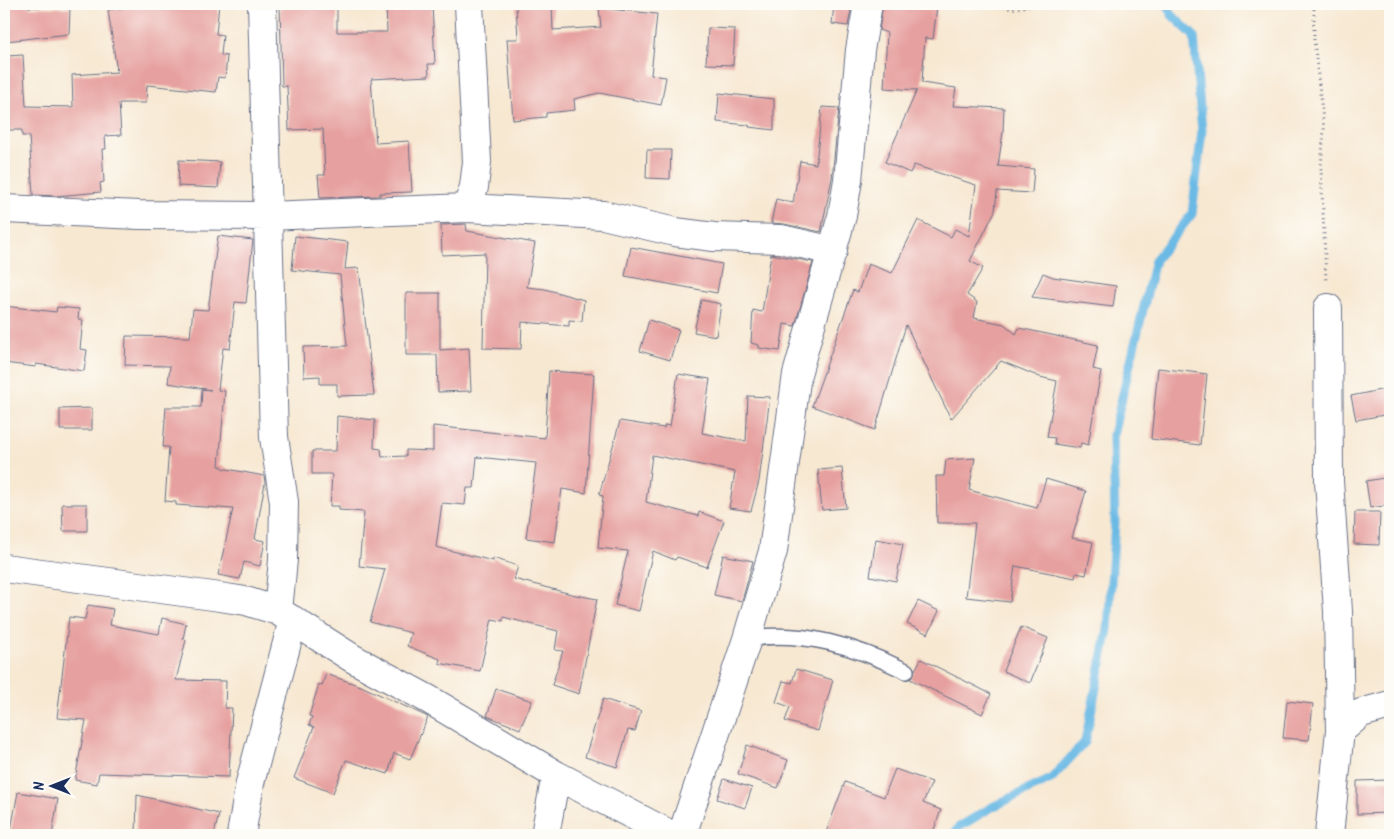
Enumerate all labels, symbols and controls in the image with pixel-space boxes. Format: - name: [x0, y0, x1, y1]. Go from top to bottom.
- north arrow: [28, 762, 78, 812]
- text: N: [29, 781, 51, 790]

